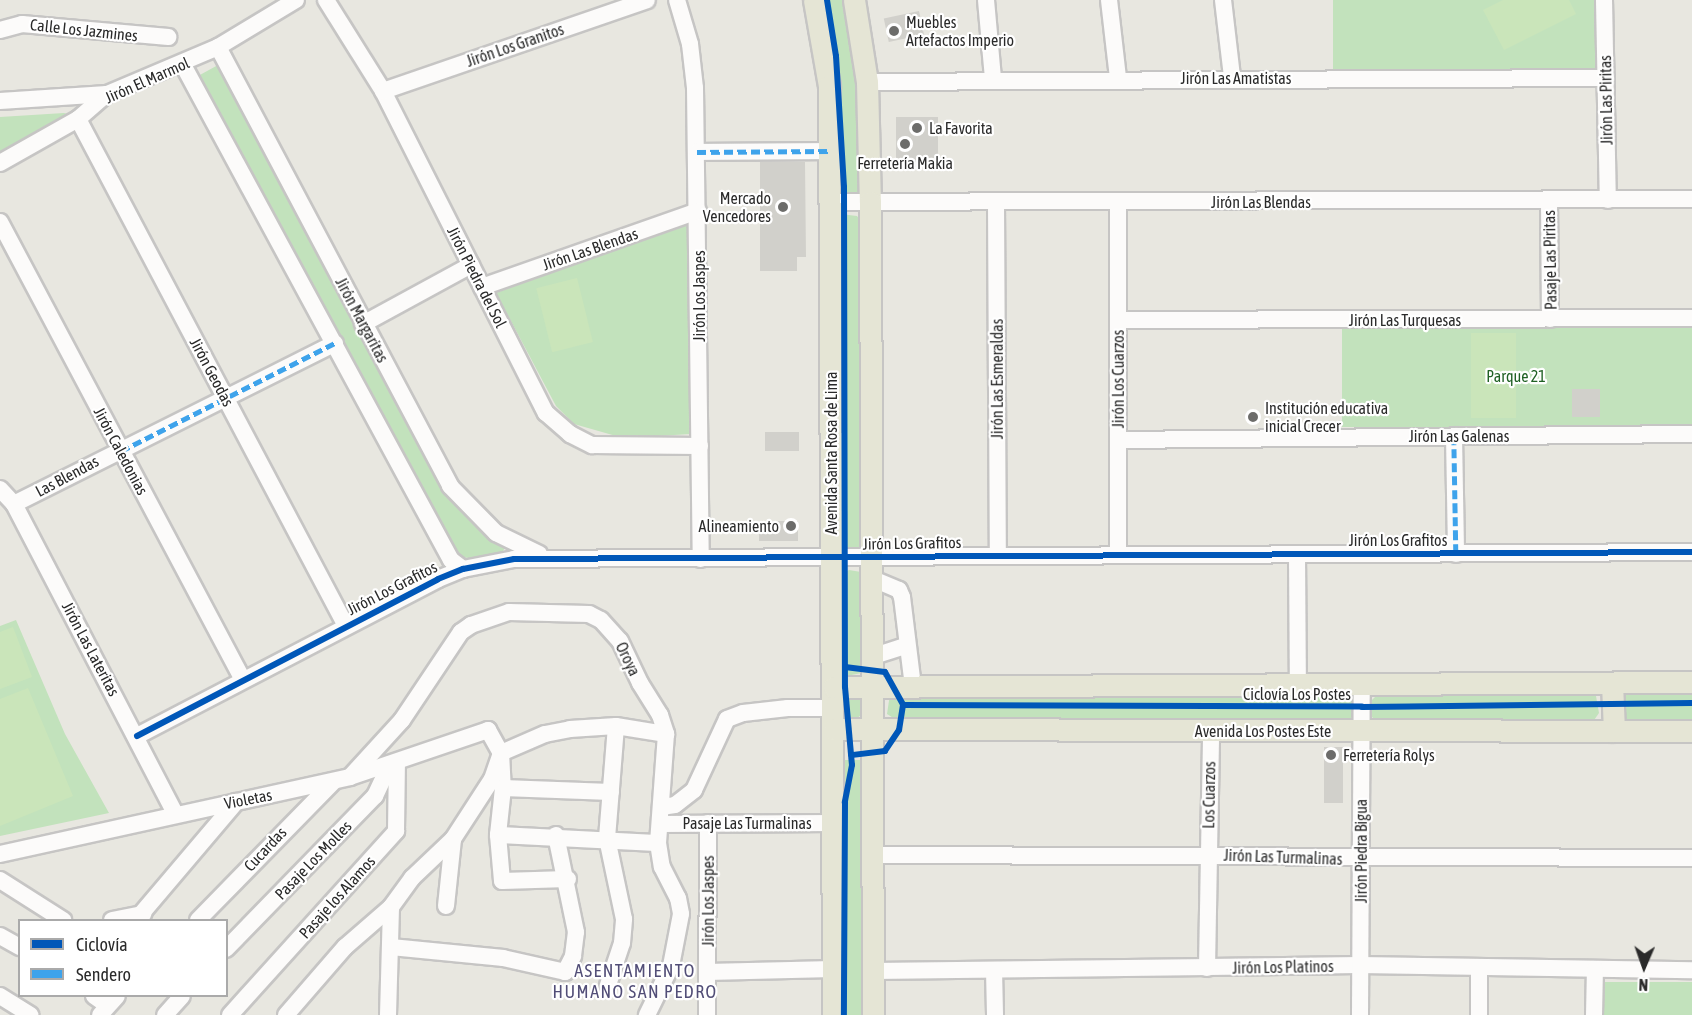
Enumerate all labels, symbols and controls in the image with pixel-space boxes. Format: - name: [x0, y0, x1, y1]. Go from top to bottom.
- place label: Muebles Artefactos Imperio: [906, 12, 1014, 50]
- street label: Calle Los Jazmines: [29, 15, 139, 45]
- street label: Jirón Los Granitos: [464, 19, 566, 71]
- marker: Muebles Artefactos Imperio: [887, 24, 901, 38]
- street label: Jirón El Marmol: [102, 53, 192, 107]
- street label: Jirón Las Piritas: [1596, 55, 1616, 145]
- street label: Jirón Las Amatistas: [1181, 68, 1291, 88]
- place label: La Favorita: [929, 118, 993, 138]
- marker: La Favorita: [910, 121, 924, 135]
- marker: Ferretería Makia: [898, 137, 912, 151]
- place label: Ferretería Makia: [857, 153, 953, 173]
- place label: Mercado Vencedores: [703, 188, 771, 226]
- street label: Jirón Las Blendas: [1211, 192, 1311, 212]
- marker: Mercado Vencedores: [776, 200, 790, 214]
- street label: Pasaje Las Piritas: [1540, 210, 1560, 310]
- street label: Jirón Piedra del Sol: [443, 223, 511, 331]
- street label: Jirón Las Blendas: [540, 224, 640, 274]
- street label: Jirón Los Jaspes: [689, 250, 709, 342]
- street label: Jirón Margaritas: [332, 274, 392, 366]
- street label: Jirón Las Turquesas: [1349, 310, 1461, 330]
- street label: Jirón Las Esmeraldas: [987, 319, 1007, 439]
- street label: Jirón Los Cuarzos: [1108, 330, 1128, 428]
- street label: Jirón Geodas: [186, 334, 238, 410]
- park label: Parque 21: [1486, 366, 1546, 386]
- street label: Avenida Santa Rosa de Lima: [821, 371, 841, 535]
- place label: Institución educativa inicial Crecer: [1265, 398, 1388, 436]
- street label: Jirón Caledonias: [90, 404, 152, 498]
- marker: Institución educativa inicial Crecer: [1246, 410, 1260, 424]
- street label: Jirón Las Galenas: [1409, 426, 1509, 446]
- street label: Las Blendas: [32, 451, 102, 501]
- place label: Alineamiento: [699, 516, 779, 536]
- marker: Alineamiento: [784, 519, 798, 533]
- street label: Jirón Los Grafitos: [1349, 530, 1447, 550]
- street label: Jirón Los Grafitos: [863, 533, 961, 553]
- street label: Jirón Los Grafitos: [344, 557, 440, 619]
- street label: Jirón Las Lateritas: [58, 599, 124, 699]
- street label: Oroya: [612, 639, 644, 679]
- street label: Ciclovía Los Postes: [1243, 684, 1351, 704]
- street label: Avenida Los Postes Este: [1195, 721, 1331, 741]
- place label: Ferretería Rolys: [1343, 745, 1435, 765]
- marker: Ferretería Rolys: [1324, 748, 1338, 762]
- street label: Los Cuarzos: [1199, 761, 1219, 829]
- street label: Violetas: [223, 785, 273, 813]
- street label: Jirón Piedra Bigua: [1351, 799, 1371, 903]
- street label: Pasaje Las Turmalinas: [682, 813, 812, 833]
- street label: Pasaje Los Molles: [271, 817, 355, 903]
- street label: Cucardas: [240, 823, 290, 875]
- street label: Jirón Las Turmalinas: [1223, 845, 1343, 869]
- street label: Pasaje los Alamos: [295, 852, 379, 942]
- street label: Jirón Los Jaspes: [698, 855, 718, 947]
- legend: [18, 919, 228, 997]
- text: Ciclovía: [76, 934, 128, 955]
- north arrow: [1614, 937, 1674, 997]
- street label: Jirón Los Platinos: [1232, 957, 1334, 977]
- district label: ASENTAMIENTO HUMANO SAN PEDRO: [553, 961, 717, 1004]
- text: Sendero: [76, 964, 131, 985]
- text: N: [1638, 976, 1648, 994]

